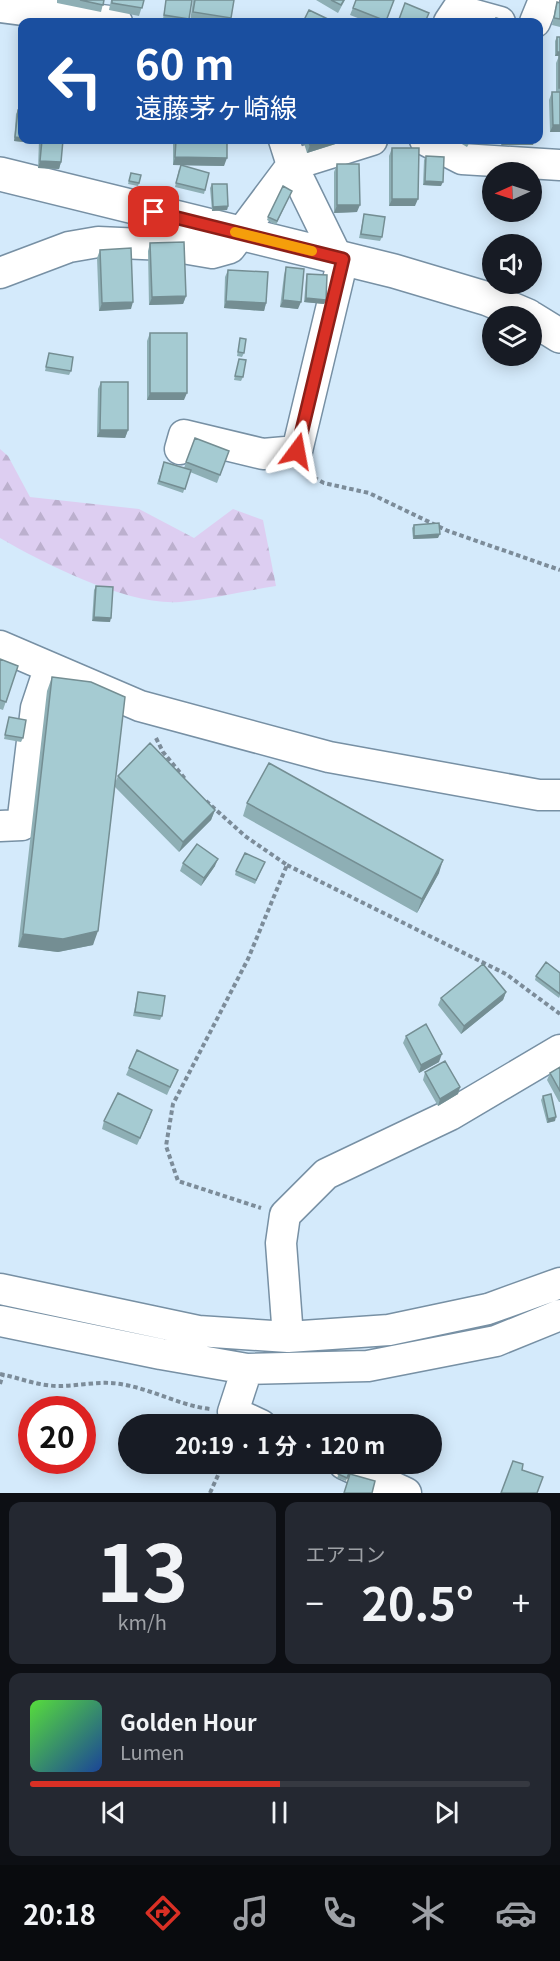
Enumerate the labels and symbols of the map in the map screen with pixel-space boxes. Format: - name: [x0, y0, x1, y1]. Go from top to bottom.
- north arrow: [482, 162, 542, 222]
- pin: [128, 186, 179, 237]
- position arrow: [265, 419, 329, 483]
- speed limit sign: 20: [18, 1396, 96, 1474]

